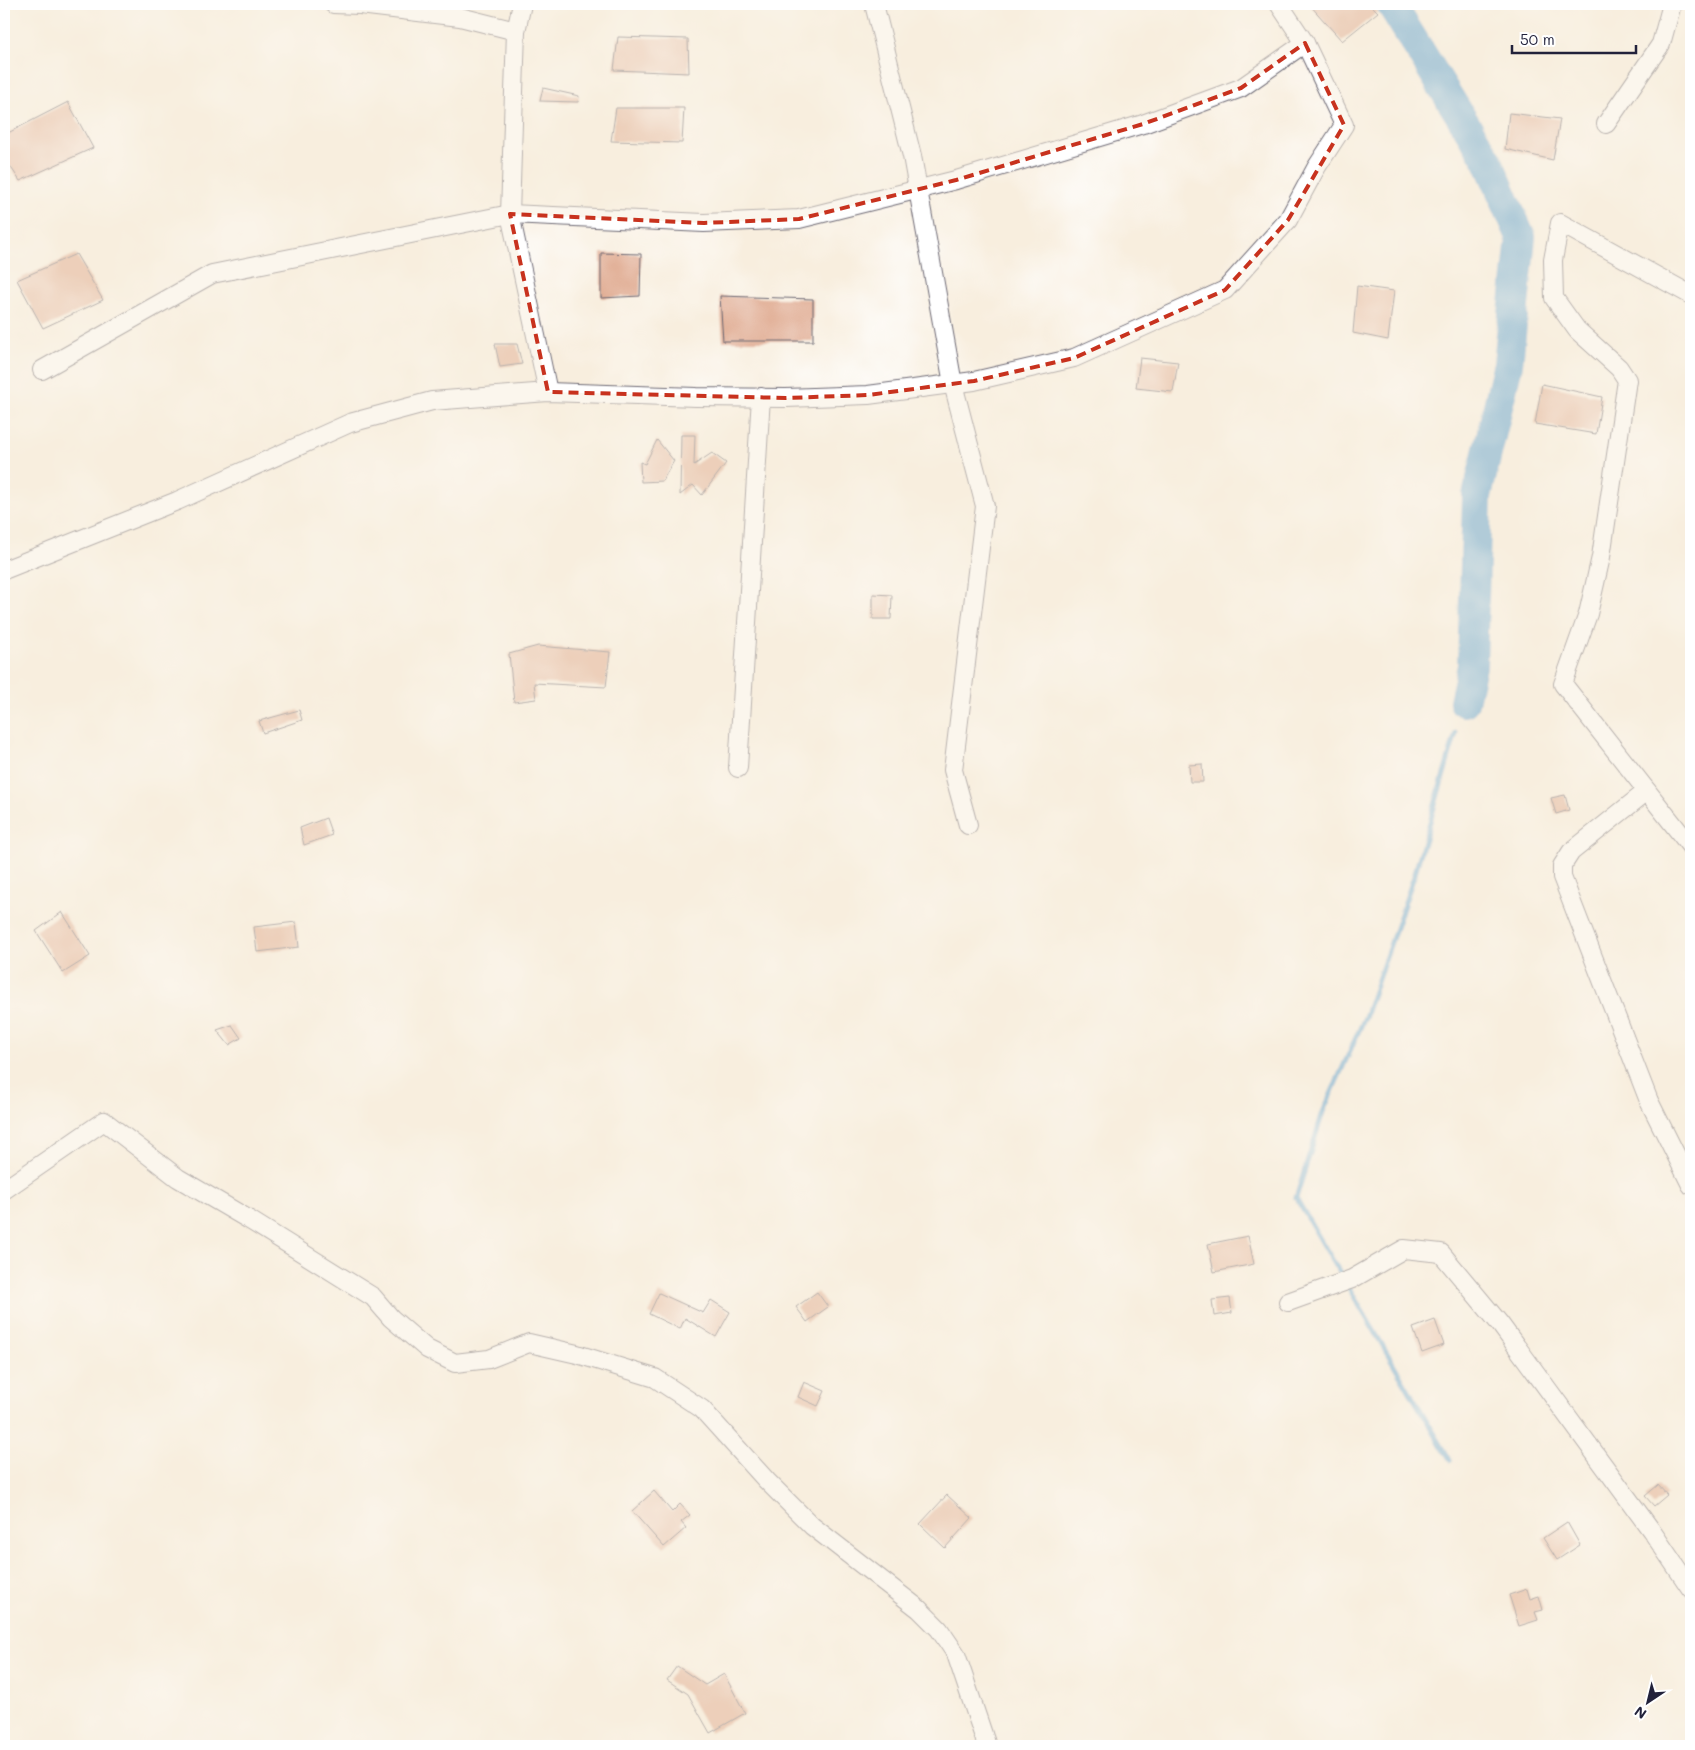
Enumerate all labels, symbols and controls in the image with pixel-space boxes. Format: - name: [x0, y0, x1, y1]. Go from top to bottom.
- scale bar: [1512, 22, 1636, 54]
- text: 50 m: [1520, 29, 1555, 49]
- north arrow: [1622, 1678, 1672, 1728]
- text: N: [1630, 1702, 1650, 1724]

